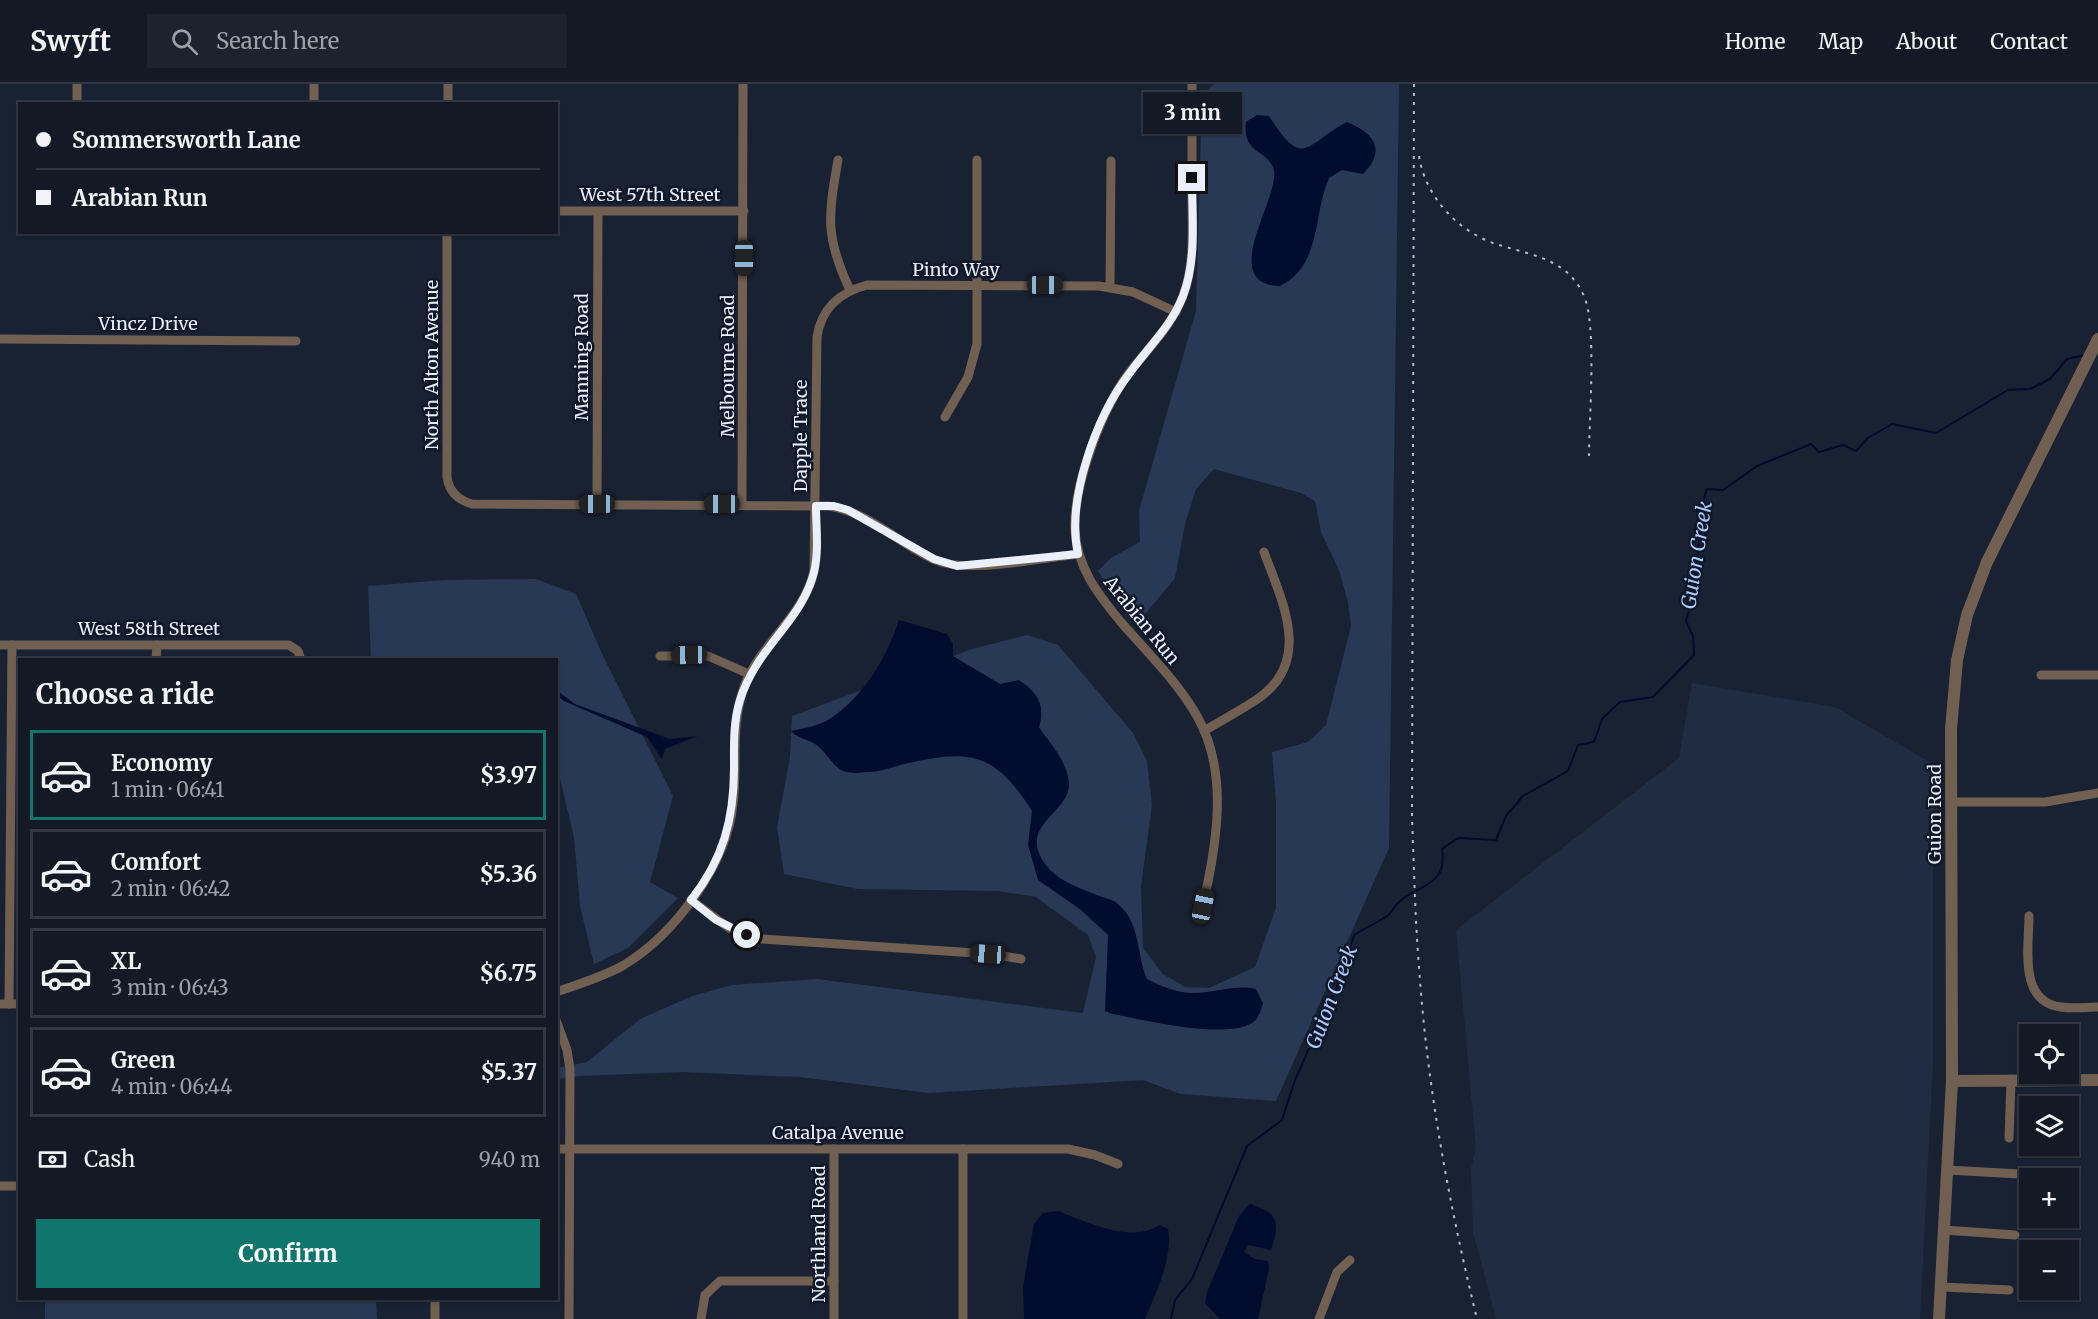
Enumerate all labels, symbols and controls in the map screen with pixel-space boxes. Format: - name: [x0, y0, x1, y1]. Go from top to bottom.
- search box: [147, 14, 567, 68]
- text: Swyft: [30, 23, 111, 59]
- icon: search: [168, 25, 201, 58]
- text: Search here: [216, 27, 339, 55]
- text: Home: [1725, 28, 1785, 55]
- text: Map: [1818, 28, 1863, 55]
- text: About: [1896, 28, 1957, 55]
- text: Contact: [1990, 28, 2068, 55]
- callout: 3 min: [1142, 91, 1242, 133]
- text: 3 min: [1164, 100, 1221, 125]
- text: Sommersworth Lane: [72, 126, 301, 154]
- route end: [1178, 164, 1205, 191]
- street label: West 57th Street: [578, 183, 721, 206]
- text: Arabian Run: [72, 184, 208, 212]
- car: [735, 240, 753, 276]
- street label: Pinto Way: [912, 258, 1000, 281]
- car: [1027, 276, 1063, 294]
- street label: North Alton Avenue: [420, 280, 443, 450]
- street label: Manning Road: [570, 293, 593, 421]
- street label: Melbourne Road: [716, 294, 739, 437]
- street label: Vincz Drive: [97, 312, 198, 335]
- street label: Dapple Trace: [789, 380, 812, 492]
- car: [579, 495, 615, 513]
- car: [704, 495, 740, 513]
- water label: Guion Creek: [1675, 499, 1717, 611]
- street label: Arabian Run: [1098, 570, 1185, 669]
- street label: West 58th Street: [77, 617, 220, 640]
- car: [671, 646, 707, 664]
- text: Choose a ride: [36, 677, 214, 711]
- icon: car: [39, 748, 93, 802]
- text: Economy: [111, 749, 212, 777]
- text: $3.97: [480, 761, 537, 789]
- street label: Guion Road: [1923, 764, 1946, 864]
- text: 1 min · 06:41: [111, 777, 224, 802]
- icon: car: [39, 847, 93, 901]
- text: Comfort: [111, 848, 201, 876]
- text: $5.36: [480, 860, 537, 888]
- text: 2 min · 06:42: [111, 876, 230, 901]
- car: [1190, 887, 1216, 925]
- route start: [733, 921, 760, 948]
- water label: Guion Creek: [1300, 942, 1362, 1052]
- car: [969, 944, 1007, 964]
- icon: car: [39, 946, 93, 1000]
- text: XL: [111, 947, 141, 975]
- text: $6.75: [479, 959, 537, 987]
- text: 3 min · 06:43: [111, 975, 229, 1000]
- map controls: [2019, 1024, 2079, 1300]
- button: locate: [2019, 1024, 2079, 1084]
- icon: car: [39, 1045, 93, 1099]
- text: Green: [111, 1046, 175, 1074]
- text: $5.37: [480, 1058, 537, 1086]
- text: 4 min · 06:44: [111, 1074, 232, 1099]
- button: layers: [2019, 1096, 2079, 1156]
- street label: Catalpa Avenue: [772, 1121, 904, 1144]
- icon: cash: [36, 1143, 69, 1176]
- text: Cash: [84, 1145, 135, 1173]
- text: 940 m: [479, 1147, 540, 1172]
- street label: Northland Road: [807, 1165, 830, 1303]
- button: +: [2019, 1168, 2079, 1228]
- button: Confirm: [36, 1219, 540, 1288]
- button: −: [2019, 1240, 2079, 1300]

